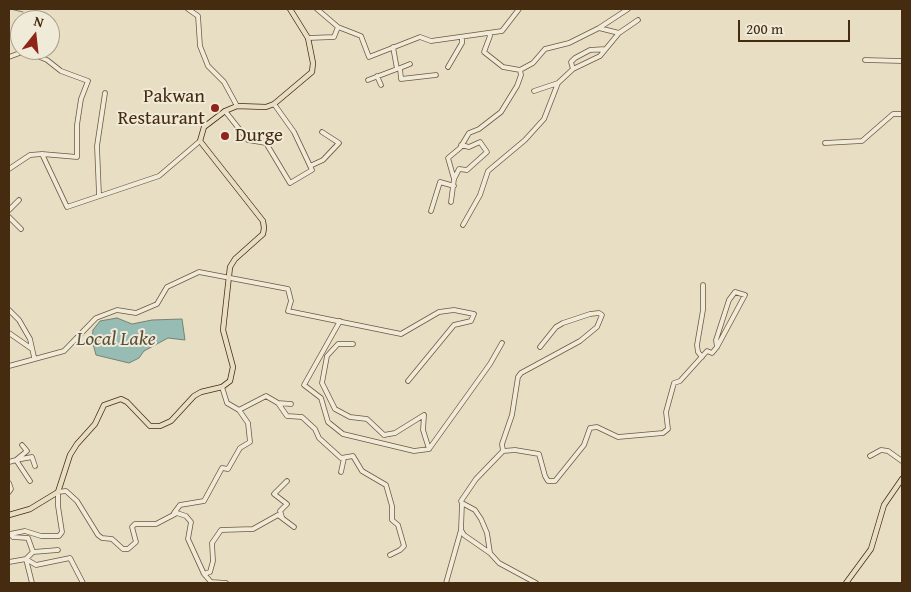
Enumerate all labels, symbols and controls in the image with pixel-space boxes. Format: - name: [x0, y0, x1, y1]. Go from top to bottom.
- north arrow: [10, 10, 60, 60]
- scale bar: [741, 10, 854, 42]
- text: N: [32, 11, 46, 32]
- text: 200 m: [746, 18, 783, 39]
- place label: Pakwan Restaurant: [118, 86, 205, 130]
- marker: Pakwan Restaurant: [209, 102, 221, 114]
- place label: Durge: [235, 125, 283, 147]
- marker: Durge: [219, 130, 231, 142]
- water label: Local Lake: [76, 328, 156, 352]

